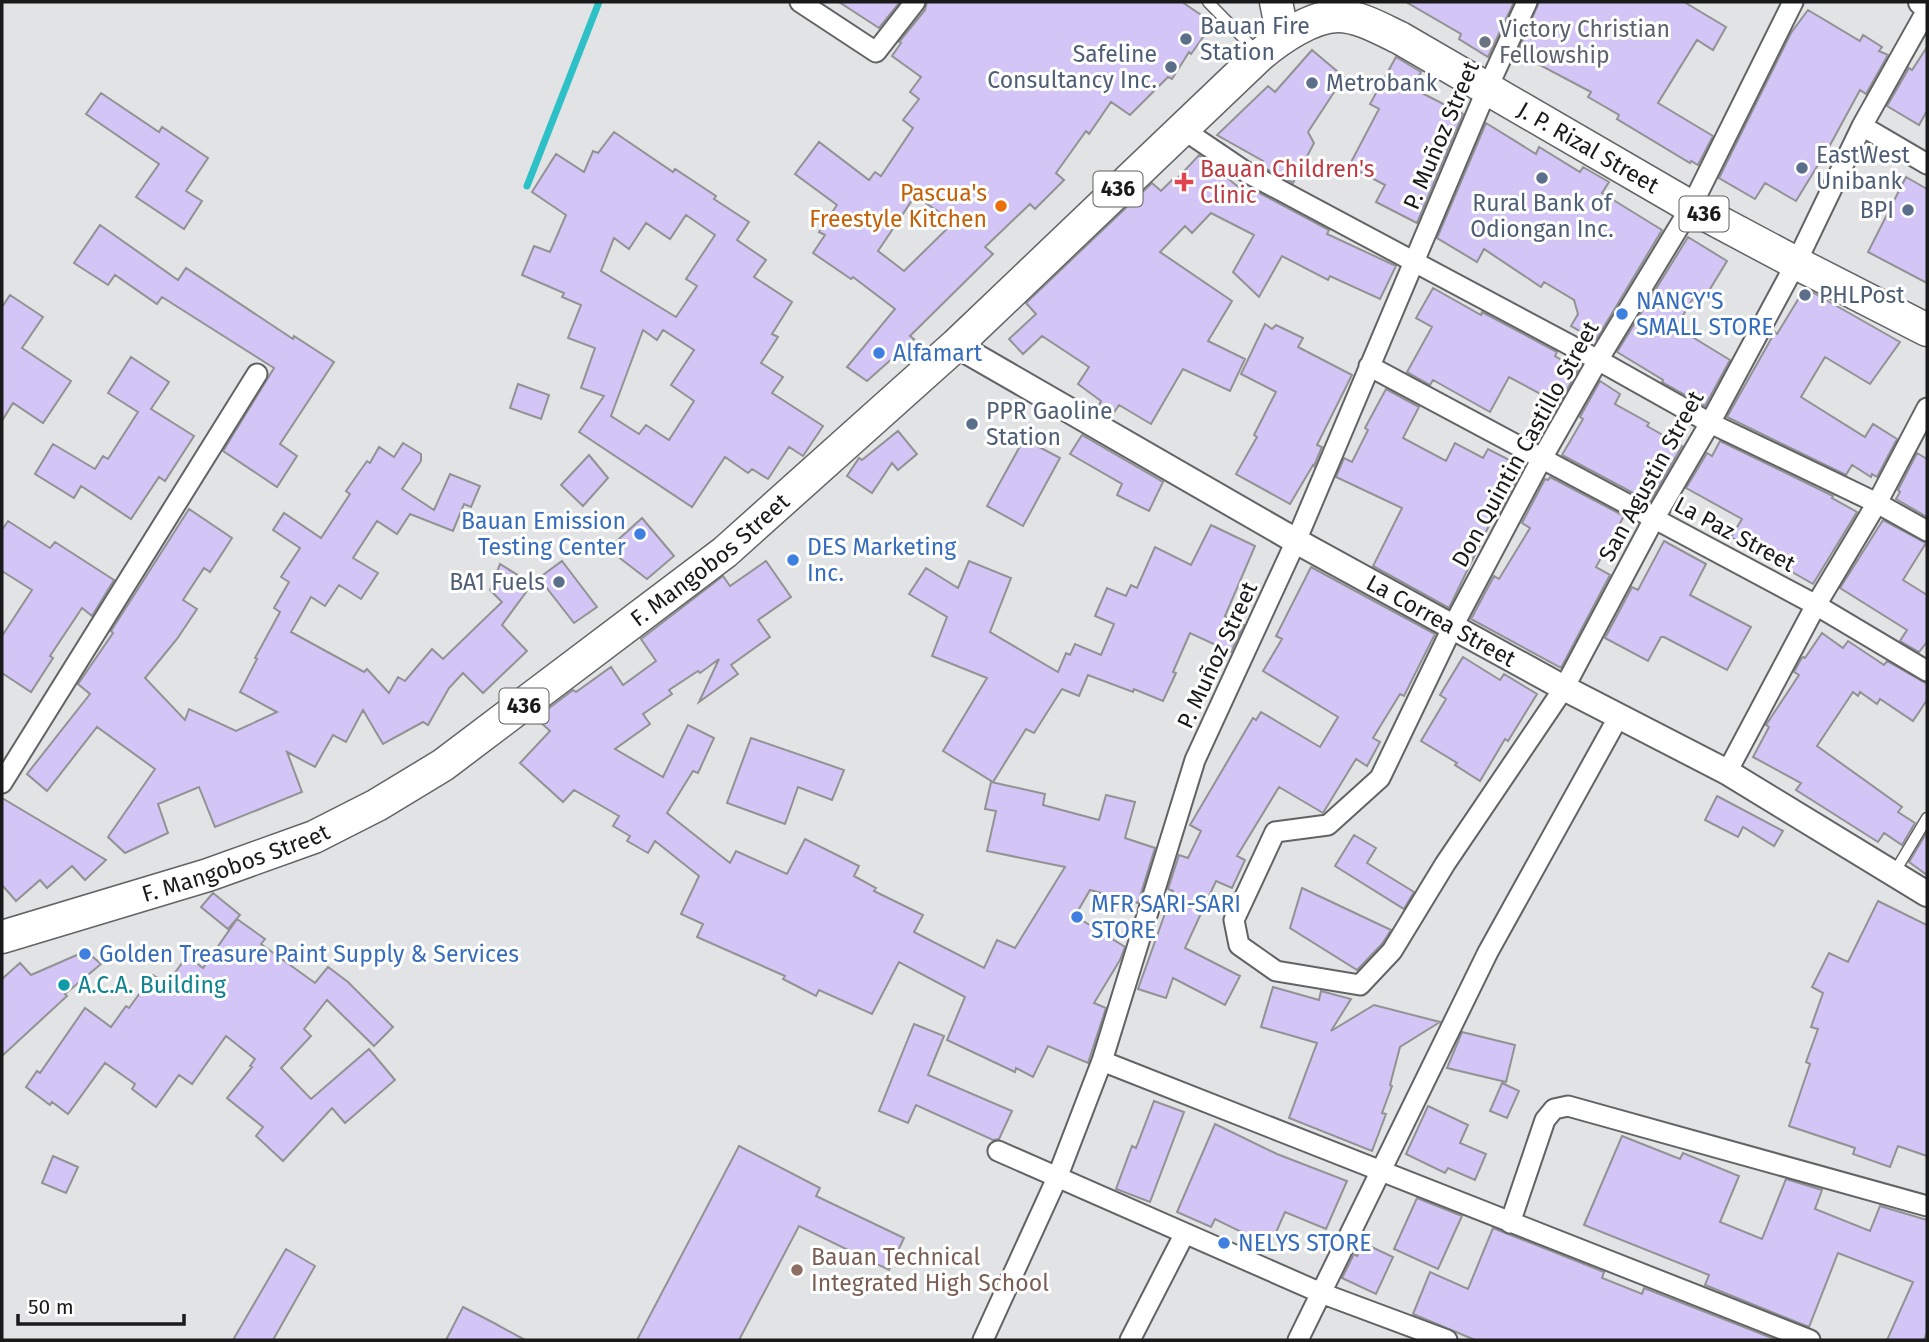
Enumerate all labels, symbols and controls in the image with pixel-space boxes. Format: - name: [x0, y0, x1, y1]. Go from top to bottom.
- place label: Bauan Fire Station: [1200, 12, 1310, 66]
- place label: Victory Christian Fellowship: [1499, 15, 1670, 69]
- marker: Bauan Fire Station: [1178, 31, 1194, 47]
- marker: Victory Christian Fellowship: [1477, 34, 1493, 50]
- place label: Safeline Consultancy Inc.: [987, 40, 1157, 94]
- street label: P. Muñoz Street: [1397, 56, 1485, 214]
- marker: Safeline Consultancy Inc.: [1163, 59, 1179, 75]
- place label: Metrobank: [1326, 69, 1438, 97]
- marker: Metrobank: [1304, 75, 1320, 91]
- street label: J. P. Rizal Street: [1513, 95, 1665, 200]
- place label: EastWest Unibank: [1816, 141, 1910, 195]
- place label: Bauan Children's Clinic: [1200, 155, 1374, 209]
- marker: EastWest Unibank: [1794, 160, 1810, 176]
- marker: Rural Bank of Odiongan Inc.: [1534, 170, 1550, 186]
- road number: 436: [1094, 172, 1142, 206]
- marker: Bauan Children's Clinic: [1174, 172, 1194, 192]
- place label: Pascua's Freestyle Kitchen: [809, 179, 987, 233]
- place label: Rural Bank of Odiongan Inc.: [1470, 189, 1614, 243]
- road number: 436: [1680, 196, 1728, 232]
- place label: BPI: [1860, 196, 1894, 224]
- marker: Pascua's Freestyle Kitchen: [993, 198, 1009, 214]
- marker: BPI: [1900, 202, 1916, 218]
- place label: PHLPost: [1819, 281, 1905, 309]
- place label: NANCY'S SMALL STORE: [1636, 287, 1774, 341]
- marker: PHLPost: [1797, 287, 1813, 303]
- marker: NANCY'S SMALL STORE: [1614, 306, 1630, 322]
- street label: Don Quintin Castillo Street: [1446, 315, 1605, 572]
- place label: Alfamart: [893, 339, 983, 367]
- marker: Alfamart: [871, 345, 887, 361]
- street label: San Agustin Street: [1593, 385, 1710, 566]
- place label: PPR Gaoline Station: [986, 397, 1112, 451]
- marker: PPR Gaoline Station: [964, 416, 980, 432]
- street label: F. Mangobos Street: [625, 487, 795, 633]
- street label: La Paz Street: [1670, 490, 1801, 578]
- place label: Bauan Emission Testing Center: [461, 507, 626, 561]
- marker: Bauan Emission Testing Center: [632, 526, 648, 542]
- place label: DES Marketing Inc.: [807, 533, 956, 587]
- marker: DES Marketing Inc.: [785, 552, 801, 568]
- place label: BA1 Fuels: [449, 568, 545, 596]
- street label: La Correa Street: [1362, 568, 1521, 673]
- marker: BA1 Fuels: [551, 574, 567, 590]
- street label: P. Muñoz Street: [1171, 576, 1264, 733]
- road number: 436: [500, 688, 548, 724]
- street label: F. Mangobos Street: [139, 817, 335, 908]
- place label: MFR SARI-SARI STORE: [1091, 890, 1241, 944]
- marker: MFR SARI-SARI STORE: [1069, 909, 1085, 925]
- place label: Golden Treasure Paint Supply & Services: [99, 940, 519, 968]
- marker: Golden Treasure Paint Supply & Services: [77, 946, 93, 962]
- place label: A.C.A. Building: [78, 971, 226, 999]
- marker: A.C.A. Building: [56, 977, 72, 993]
- place label: NELYS STORE: [1238, 1229, 1371, 1257]
- marker: NELYS STORE: [1216, 1235, 1232, 1251]
- place label: Bauan Technical Integrated High School: [811, 1243, 1049, 1297]
- marker: Bauan Technical Integrated High School: [789, 1262, 805, 1278]
- scale bar: [18, 1282, 184, 1326]
- text: 50 m: [28, 1294, 74, 1320]

